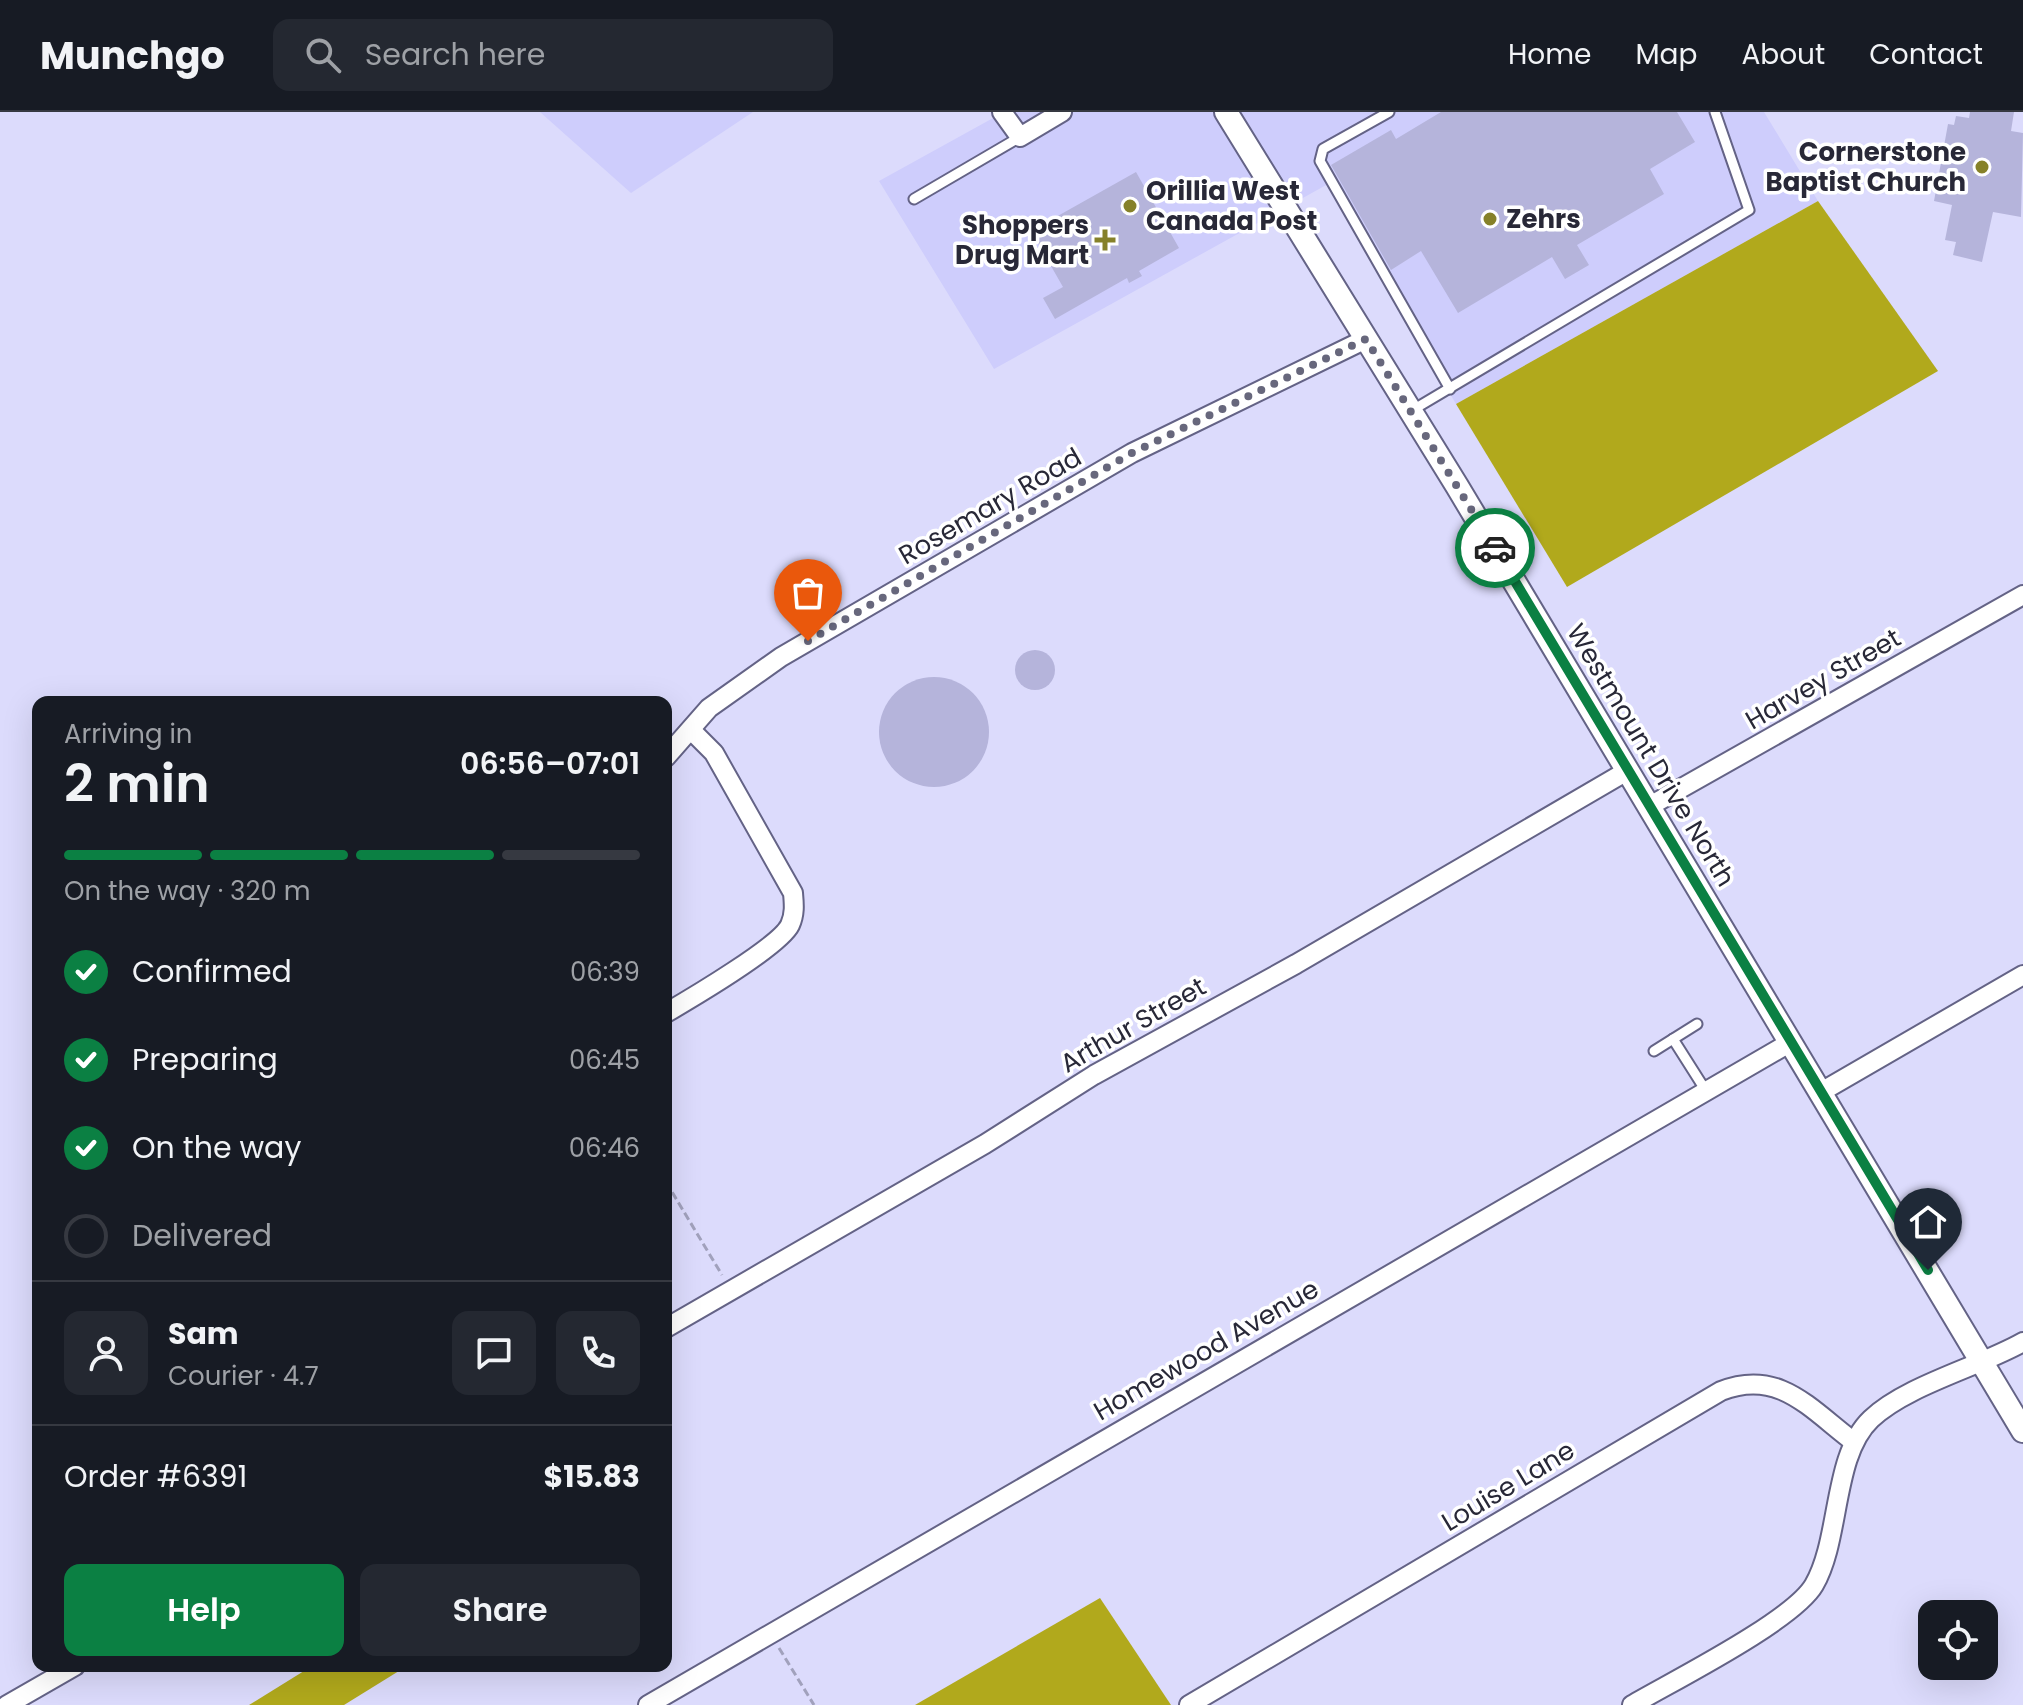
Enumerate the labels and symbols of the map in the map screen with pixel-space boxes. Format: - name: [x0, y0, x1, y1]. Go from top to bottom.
- place label: Cornerstone Baptist Church: [1766, 134, 1966, 200]
- marker: Cornerstone Baptist Church: [1973, 158, 1991, 176]
- place label: Orillia West Canada Post: [1146, 173, 1317, 239]
- marker: Orillia West Canada Post: [1121, 197, 1139, 215]
- place label: Zehrs: [1506, 201, 1581, 237]
- place label: Shoppers Drug Mart: [955, 207, 1089, 273]
- marker: Zehrs: [1481, 210, 1499, 228]
- marker: Shoppers Drug Mart: [1096, 231, 1114, 249]
- street label: Rosemary Road: [892, 439, 1088, 573]
- courier: [1455, 508, 1535, 588]
- pin: [774, 559, 842, 641]
- street label: Westmount Drive North: [1558, 617, 1744, 893]
- street label: Harvey Street: [1739, 620, 1907, 738]
- street label: Arthur Street: [1054, 969, 1212, 1081]
- pin: [1894, 1188, 1962, 1270]
- street label: Homewood Avenue: [1087, 1271, 1325, 1429]
- street label: Louise Lane: [1435, 1432, 1581, 1540]

